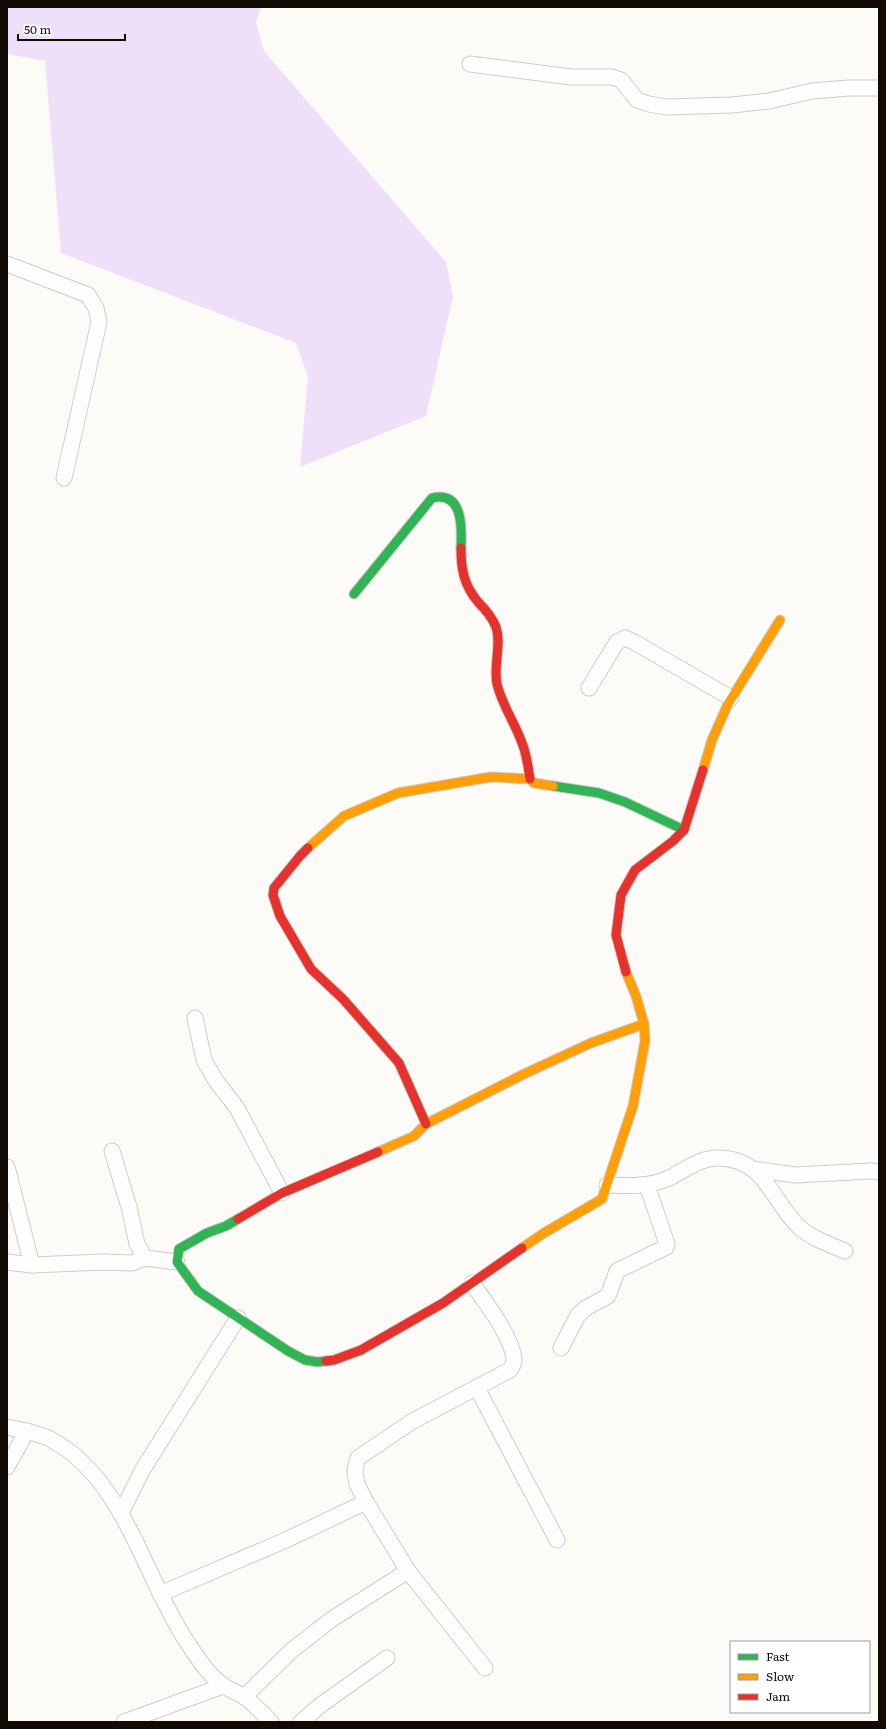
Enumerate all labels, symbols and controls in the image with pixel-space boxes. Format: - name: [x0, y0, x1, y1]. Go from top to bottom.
- scale bar: [18, 16, 125, 42]
- text: 50 m: [24, 20, 51, 38]
- legend: [730, 1641, 870, 1713]
- text: Fast: [766, 1647, 790, 1665]
- text: Slow: [766, 1667, 795, 1685]
- text: Jam: [766, 1687, 791, 1705]

